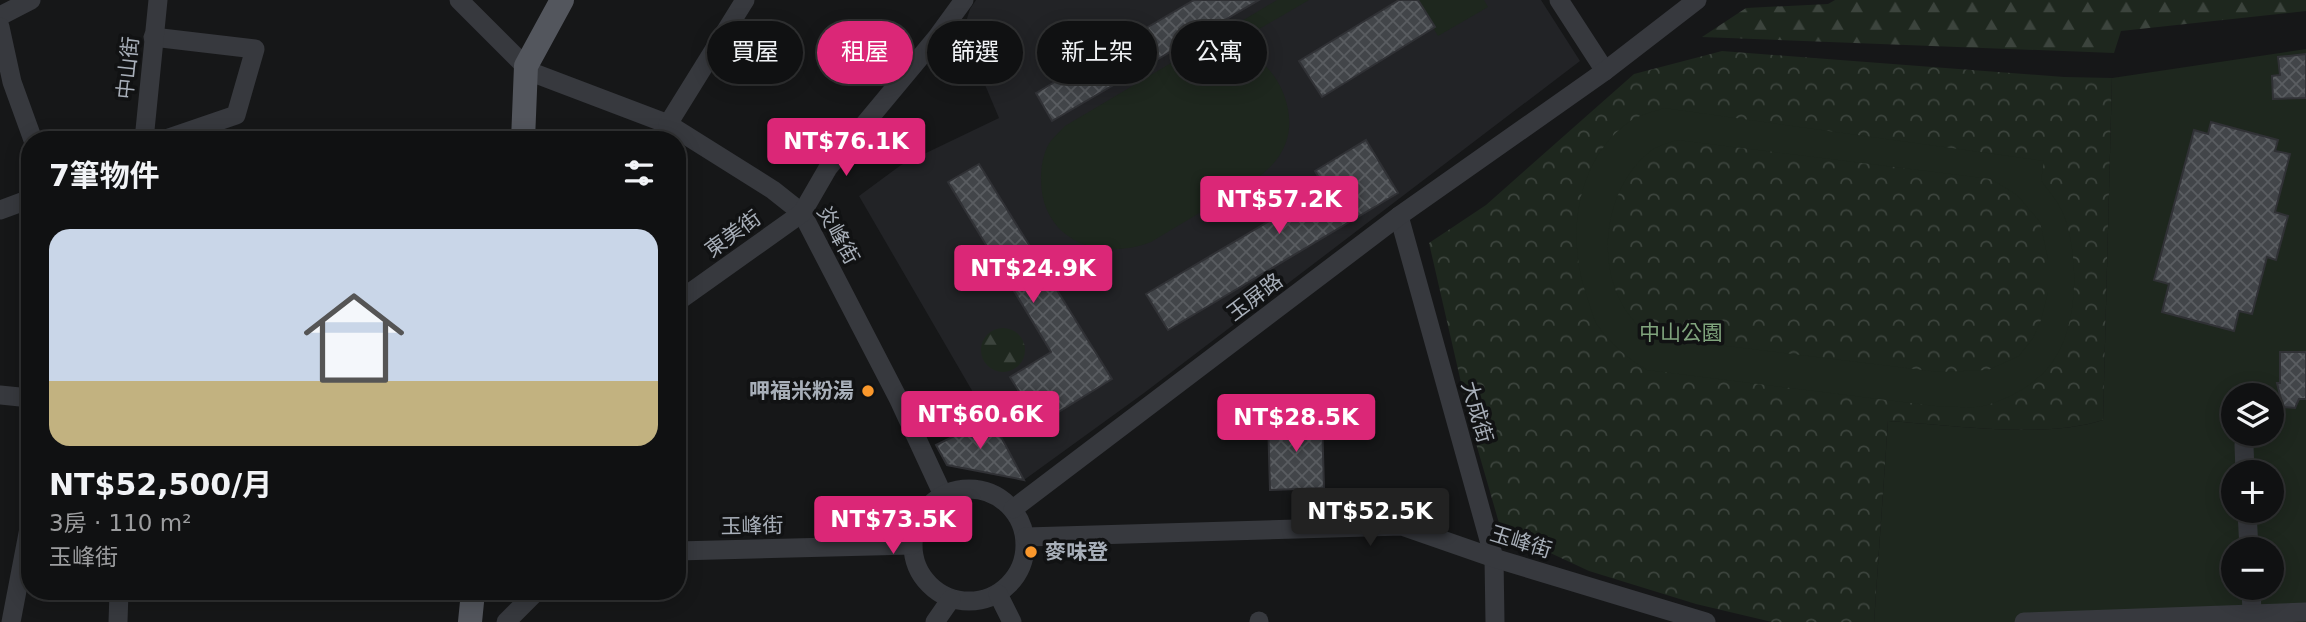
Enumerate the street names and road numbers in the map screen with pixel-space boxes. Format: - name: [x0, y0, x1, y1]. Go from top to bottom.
- street label: 中山街: [113, 35, 143, 101]
- street label: 炎峰街: [812, 202, 864, 268]
- street label: 東美街: [700, 206, 766, 262]
- street label: 玉屏路: [1223, 268, 1287, 326]
- street label: 大成街: [1457, 378, 1497, 446]
- street label: 玉峰街: [720, 513, 784, 539]
- street label: 玉峰街: [1487, 521, 1555, 563]

